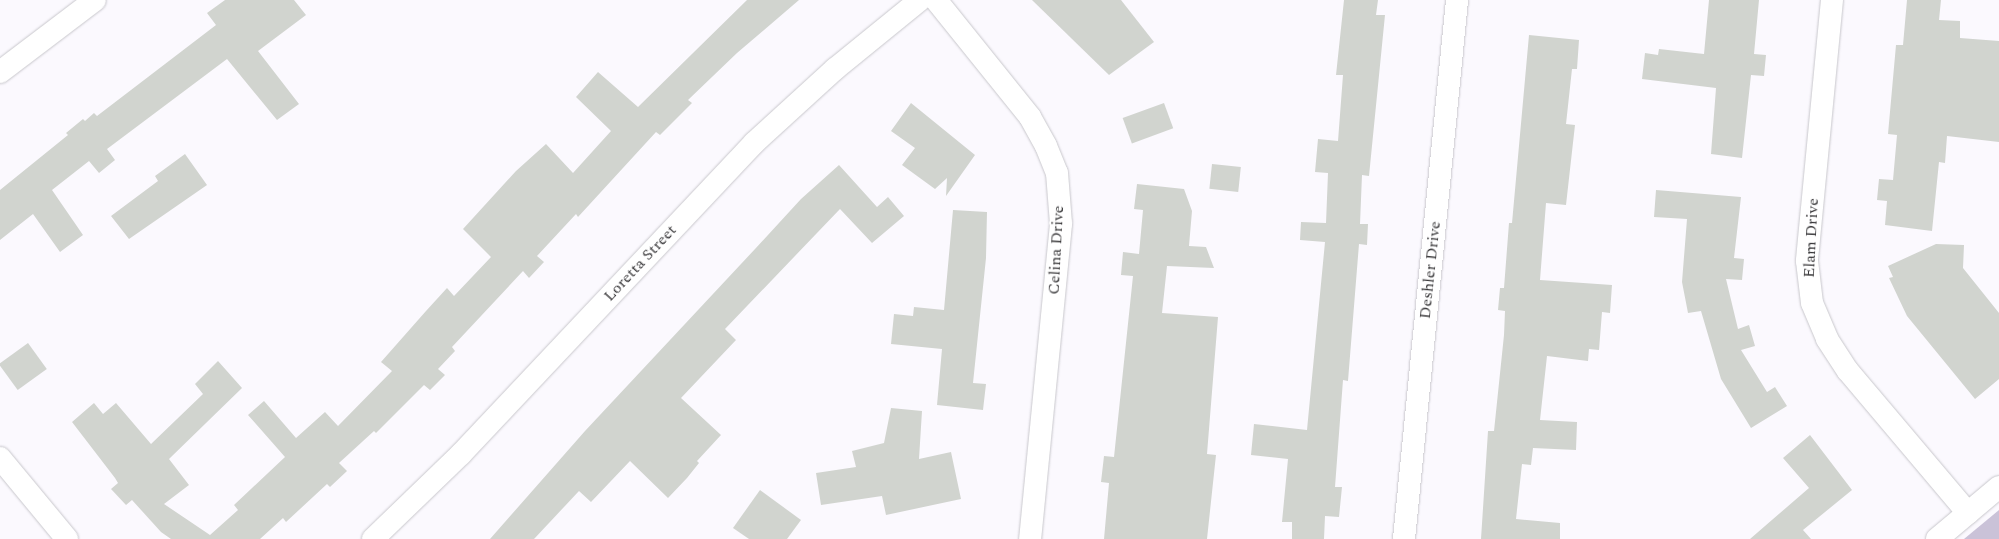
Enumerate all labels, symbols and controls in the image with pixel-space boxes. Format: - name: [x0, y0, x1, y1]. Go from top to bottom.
- street label: Elam Drive: [1799, 198, 1823, 278]
- street label: Celina Drive: [1044, 205, 1068, 295]
- street label: Deshler Drive: [1415, 220, 1445, 320]
- street label: Loretta Street: [600, 221, 680, 305]

